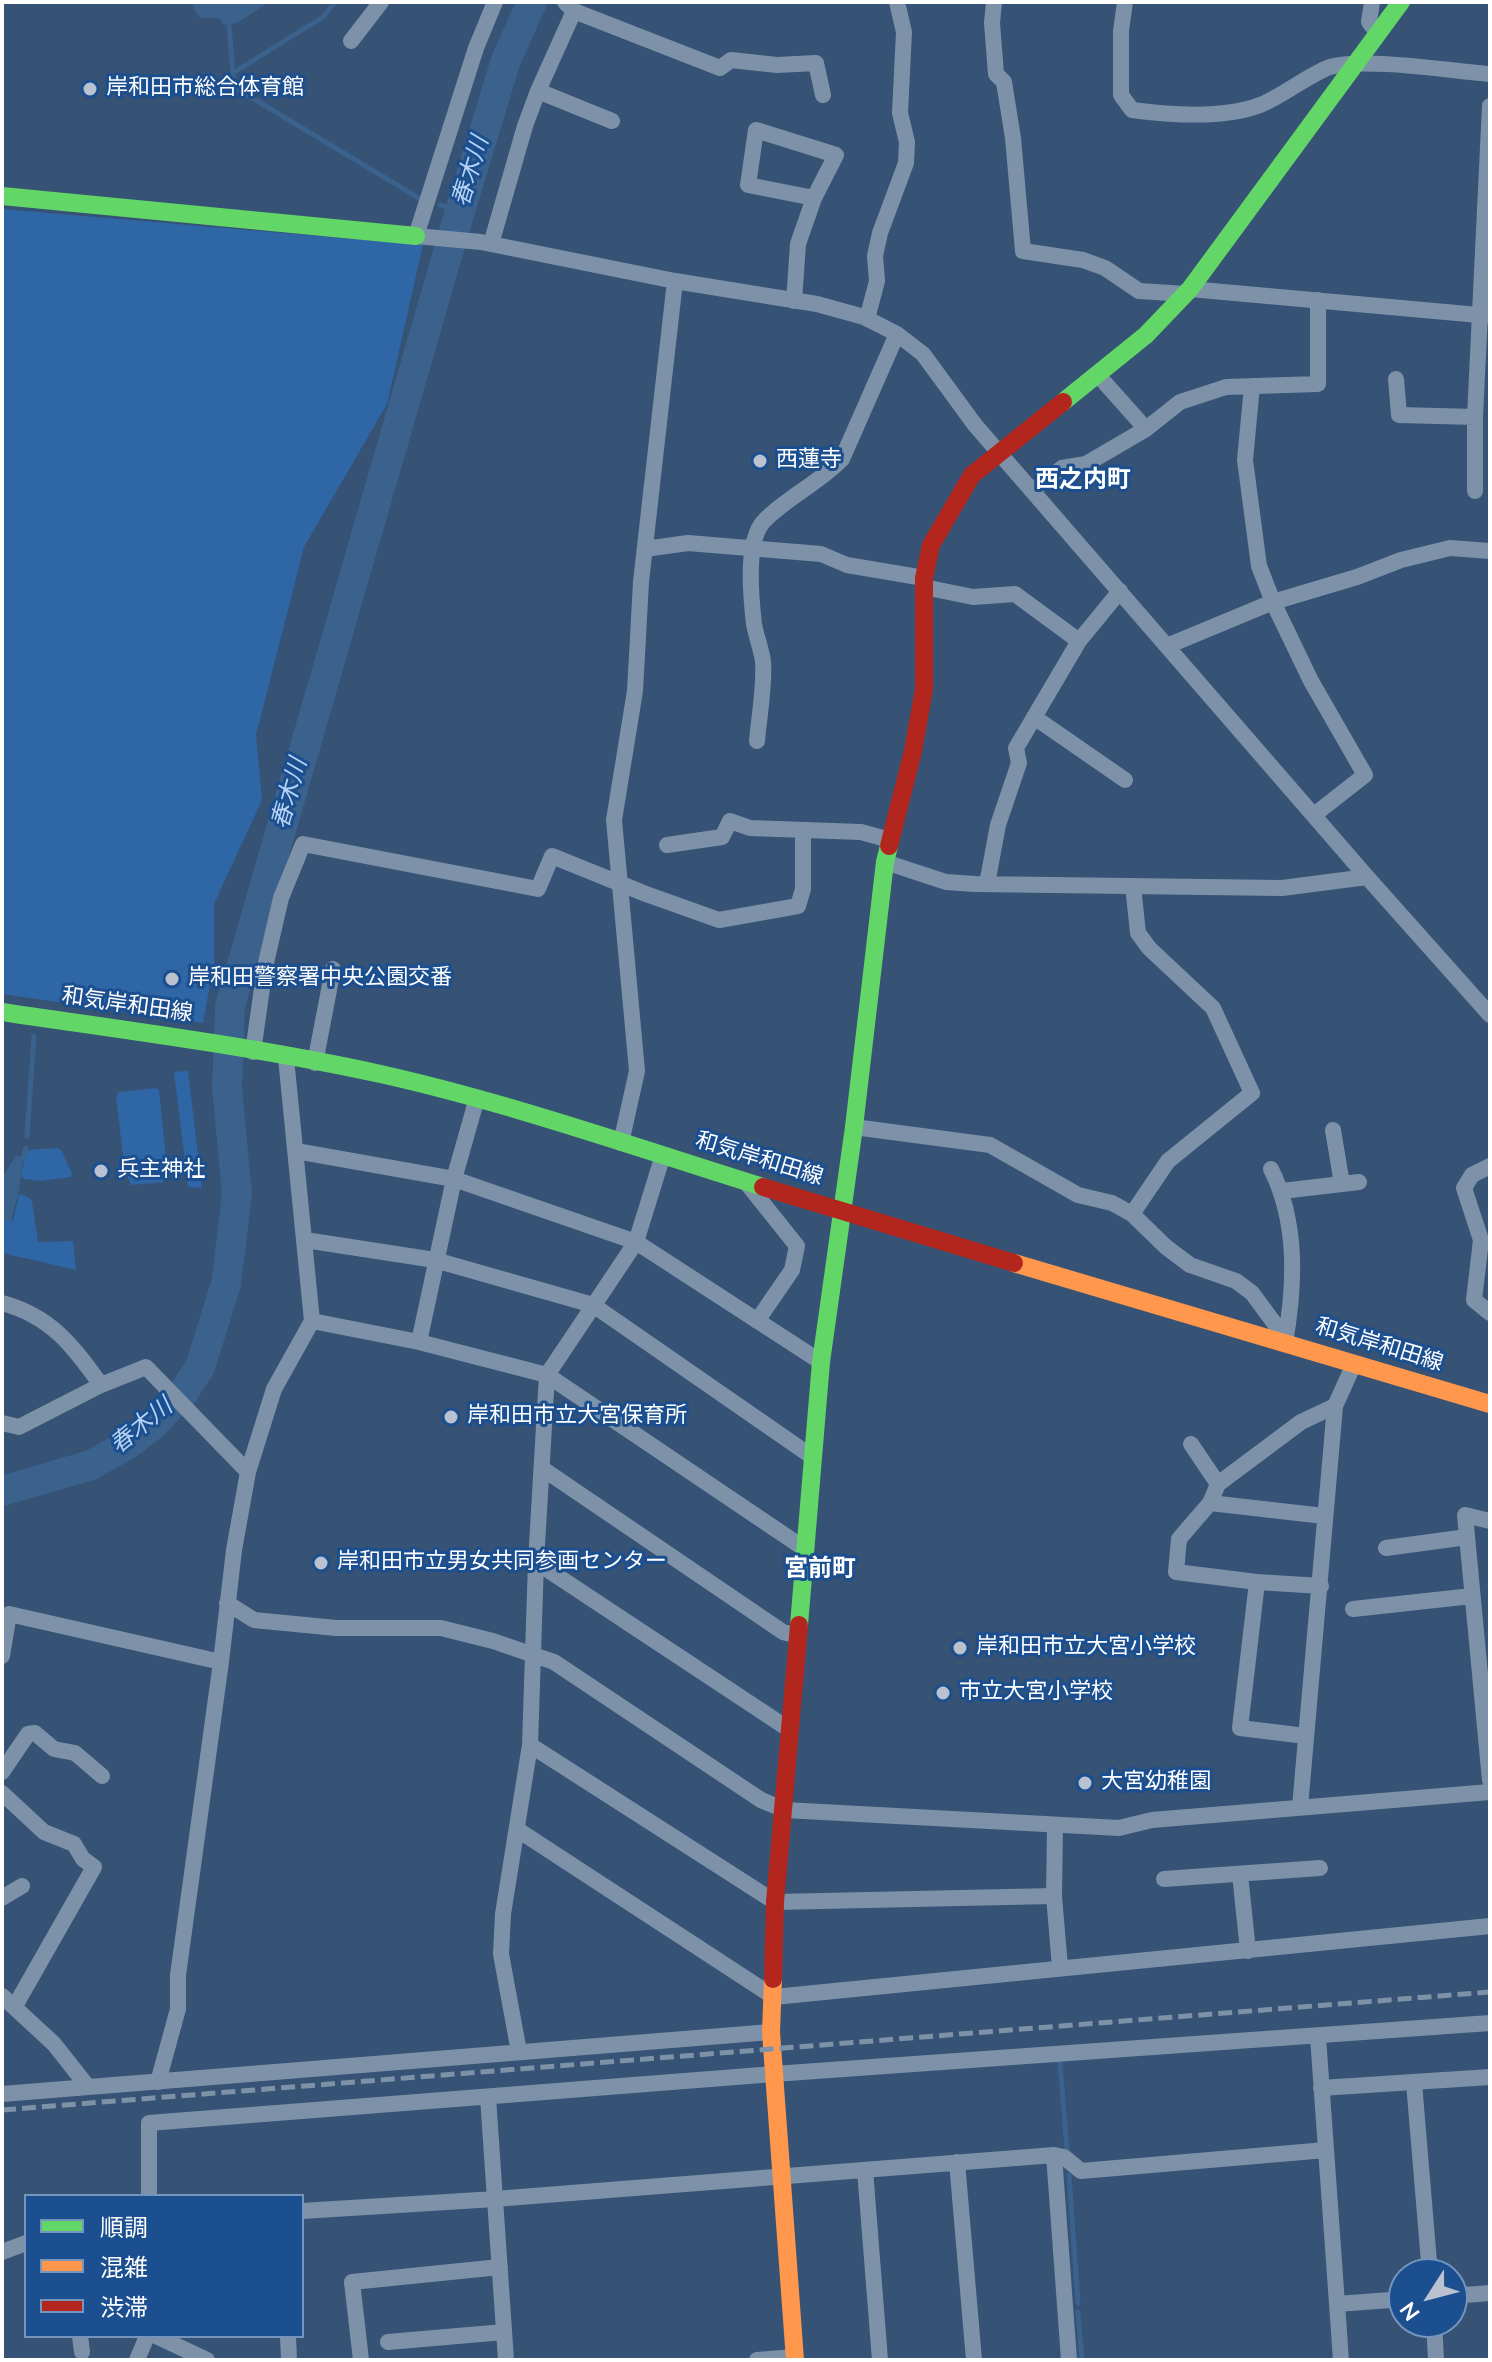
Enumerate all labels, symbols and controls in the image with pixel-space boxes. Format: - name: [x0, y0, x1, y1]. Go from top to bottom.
- place label: 岸和田市総合体育館: [106, 76, 304, 102]
- marker: 岸和田市総合体育館: [81, 80, 99, 98]
- water label: 春木川: [448, 133, 496, 211]
- place label: 西蓮寺: [776, 448, 842, 474]
- marker: 西蓮寺: [751, 452, 769, 470]
- district label: 西之内町: [1035, 467, 1131, 495]
- water label: 春木川: [267, 755, 315, 833]
- place label: 岸和田警察署中央公園交番: [188, 966, 452, 992]
- marker: 岸和田警察署中央公園交番: [163, 970, 181, 988]
- street label: 和気岸和田線: [60, 984, 194, 1028]
- street label: 和気岸和田線: [692, 1128, 826, 1192]
- place label: 兵主神社: [117, 1158, 205, 1184]
- marker: 兵主神社: [92, 1162, 110, 1180]
- street label: 和気岸和田線: [1312, 1314, 1446, 1378]
- water label: 春木川: [105, 1393, 179, 1461]
- place label: 岸和田市立大宮保育所: [467, 1404, 687, 1430]
- marker: 岸和田市立大宮保育所: [442, 1408, 460, 1426]
- place label: 岸和田市立男女共同参画センター: [337, 1550, 667, 1576]
- marker: 岸和田市立男女共同参画センター: [312, 1554, 330, 1572]
- district label: 宮前町: [784, 1556, 856, 1584]
- place label: 岸和田市立大宮小学校: [976, 1635, 1196, 1661]
- marker: 岸和田市立大宮小学校: [951, 1639, 969, 1657]
- place label: 市立大宮小学校: [959, 1680, 1113, 1706]
- marker: 市立大宮小学校: [934, 1684, 952, 1702]
- place label: 大宮幼稚園: [1101, 1770, 1211, 1796]
- marker: 大宮幼稚園: [1076, 1774, 1094, 1792]
- legend: [24, 2194, 304, 2338]
- text: 順調: [100, 2212, 148, 2244]
- text: 混雑: [100, 2252, 148, 2284]
- north arrow: [1388, 2258, 1468, 2338]
- text: 渋滞: [100, 2292, 148, 2324]
- text: N: [1393, 2295, 1427, 2326]

